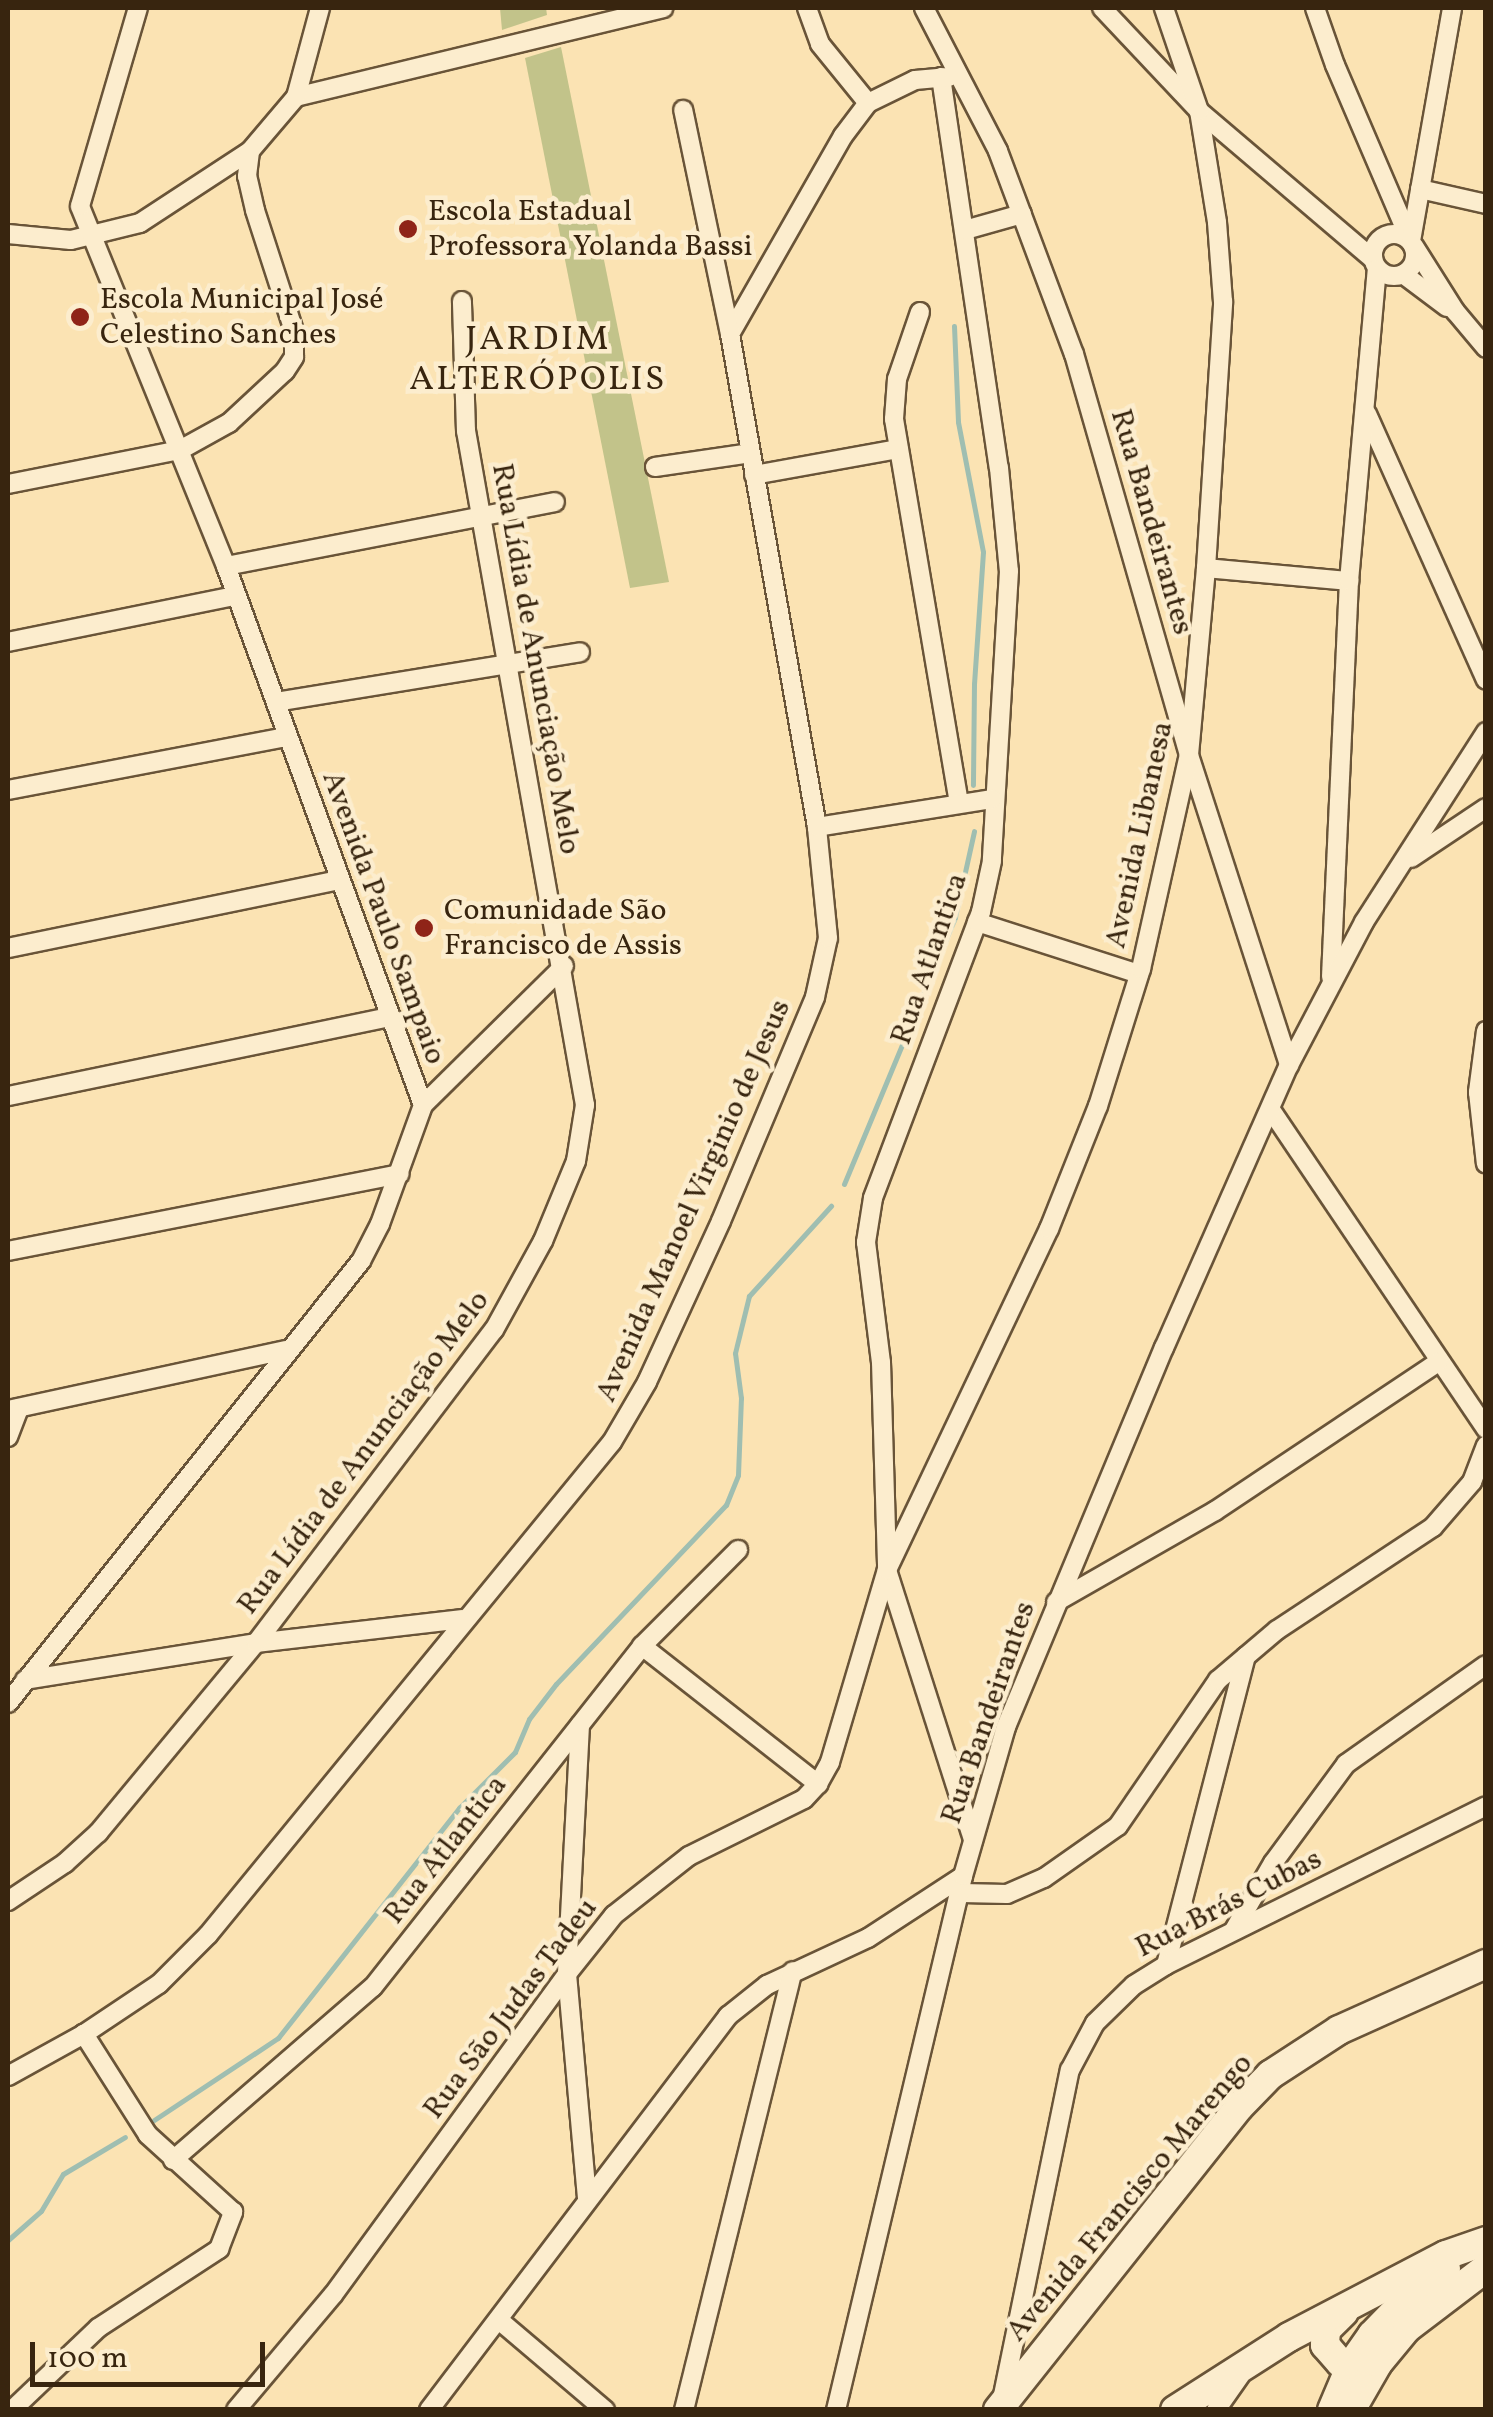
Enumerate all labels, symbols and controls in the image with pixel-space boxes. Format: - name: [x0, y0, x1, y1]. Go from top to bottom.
- place label: Escola Estadual Professora Yolanda Bassi: [428, 194, 753, 264]
- marker: Escola Estadual Professora Yolanda Bassi: [397, 218, 419, 240]
- place label: Escola Municipal José Celestino Sanches: [100, 282, 383, 352]
- marker: Escola Municipal José Celestino Sanches: [69, 306, 91, 328]
- district label: JARDIM ALTERÓPOLIS: [409, 319, 667, 401]
- street label: Rua Bandeirantes: [1102, 405, 1200, 639]
- street label: Rua Lídia de Anunciação Melo: [483, 461, 587, 857]
- street label: Avenida Libanesa: [1098, 718, 1182, 952]
- street label: Avenida Paulo Sampaio: [313, 767, 453, 1069]
- street label: Rua Atlantica: [884, 868, 976, 1050]
- place label: Comunidade São Francisco de Assis: [444, 893, 682, 964]
- marker: Comunidade São Francisco de Assis: [413, 917, 435, 939]
- street label: Avenida Manoel Virginio de Jesus: [589, 994, 799, 1408]
- street label: Rua Lídia de Anunciação Melo: [230, 1284, 498, 1622]
- street label: Rua Bandeirantes: [934, 1597, 1044, 1829]
- street label: Rua Atlantica: [377, 1768, 515, 1932]
- street label: Rua Brás Cubas: [1130, 1842, 1328, 1966]
- street label: Rua São Judas Tadeu: [416, 1891, 606, 2127]
- street label: Avenida Francisco Marengo: [999, 2047, 1261, 2349]
- scale bar: [35, 2322, 270, 2384]
- text: 100 m: [47, 2338, 128, 2380]

